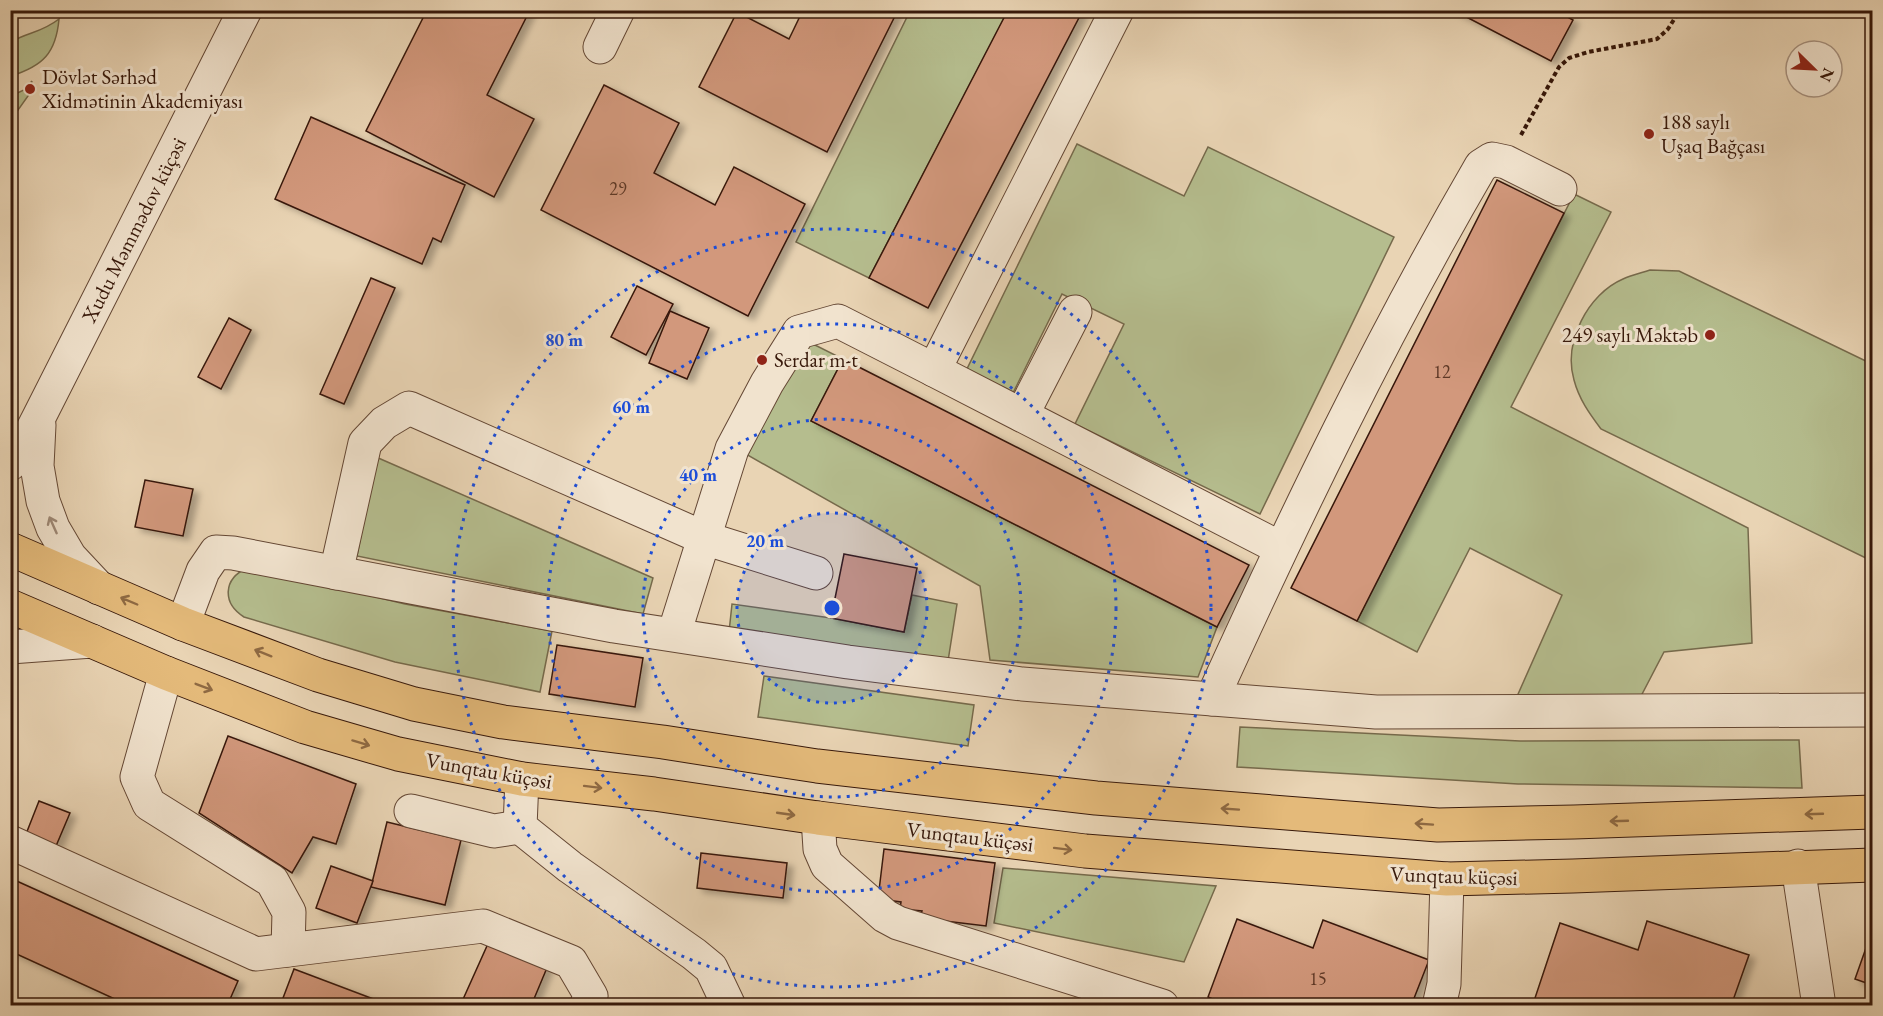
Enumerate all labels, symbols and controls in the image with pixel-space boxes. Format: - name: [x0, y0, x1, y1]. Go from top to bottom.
- north arrow: [1784, 39, 1844, 99]
- place label: Dövlət Sərhəd Xidmətinin Akademiyası: [41, 63, 243, 114]
- text: N: [1815, 65, 1839, 85]
- marker: Dövlət Sərhəd Xidmətinin Akademiyası: [23, 82, 37, 96]
- place label: 188 saylı Uşaq Bağçası: [1661, 108, 1765, 159]
- marker: 188 saylı Uşaq Bağçası: [1642, 127, 1656, 141]
- street label: Xudu Məmmədov küçəsi: [75, 133, 192, 328]
- house number: 29: [609, 177, 627, 200]
- place label: 249 saylı Məktəb: [1562, 321, 1698, 348]
- text: 80 m: [545, 328, 583, 351]
- marker: 249 saylı Məktəb: [1703, 328, 1717, 342]
- place label: Serdar m-t: [774, 346, 858, 373]
- marker: Serdar m-t: [755, 353, 769, 367]
- house number: 12: [1433, 360, 1451, 383]
- text: 60 m: [612, 395, 650, 418]
- text: 40 m: [679, 463, 717, 486]
- one-way arrow: [46, 516, 58, 534]
- text: 20 m: [746, 529, 784, 552]
- one-way arrow: [120, 595, 139, 606]
- centre of rings: [822, 598, 842, 618]
- one-way arrow: [255, 647, 273, 658]
- one-way arrow: [194, 682, 213, 693]
- one-way arrow: [351, 738, 370, 749]
- street label: Vunqtau küçəsi: [424, 746, 554, 795]
- one-way arrow: [583, 782, 603, 793]
- one-way arrow: [1220, 803, 1240, 814]
- one-way arrow: [776, 808, 796, 819]
- one-way arrow: [1805, 808, 1825, 820]
- street label: Vunqtau küçəsi: [905, 815, 1035, 858]
- one-way arrow: [1610, 815, 1630, 826]
- one-way arrow: [1415, 818, 1435, 829]
- one-way arrow: [1053, 843, 1072, 854]
- street label: Vunqtau küçəsi: [1390, 860, 1518, 891]
- house number: 15: [1309, 967, 1327, 990]

